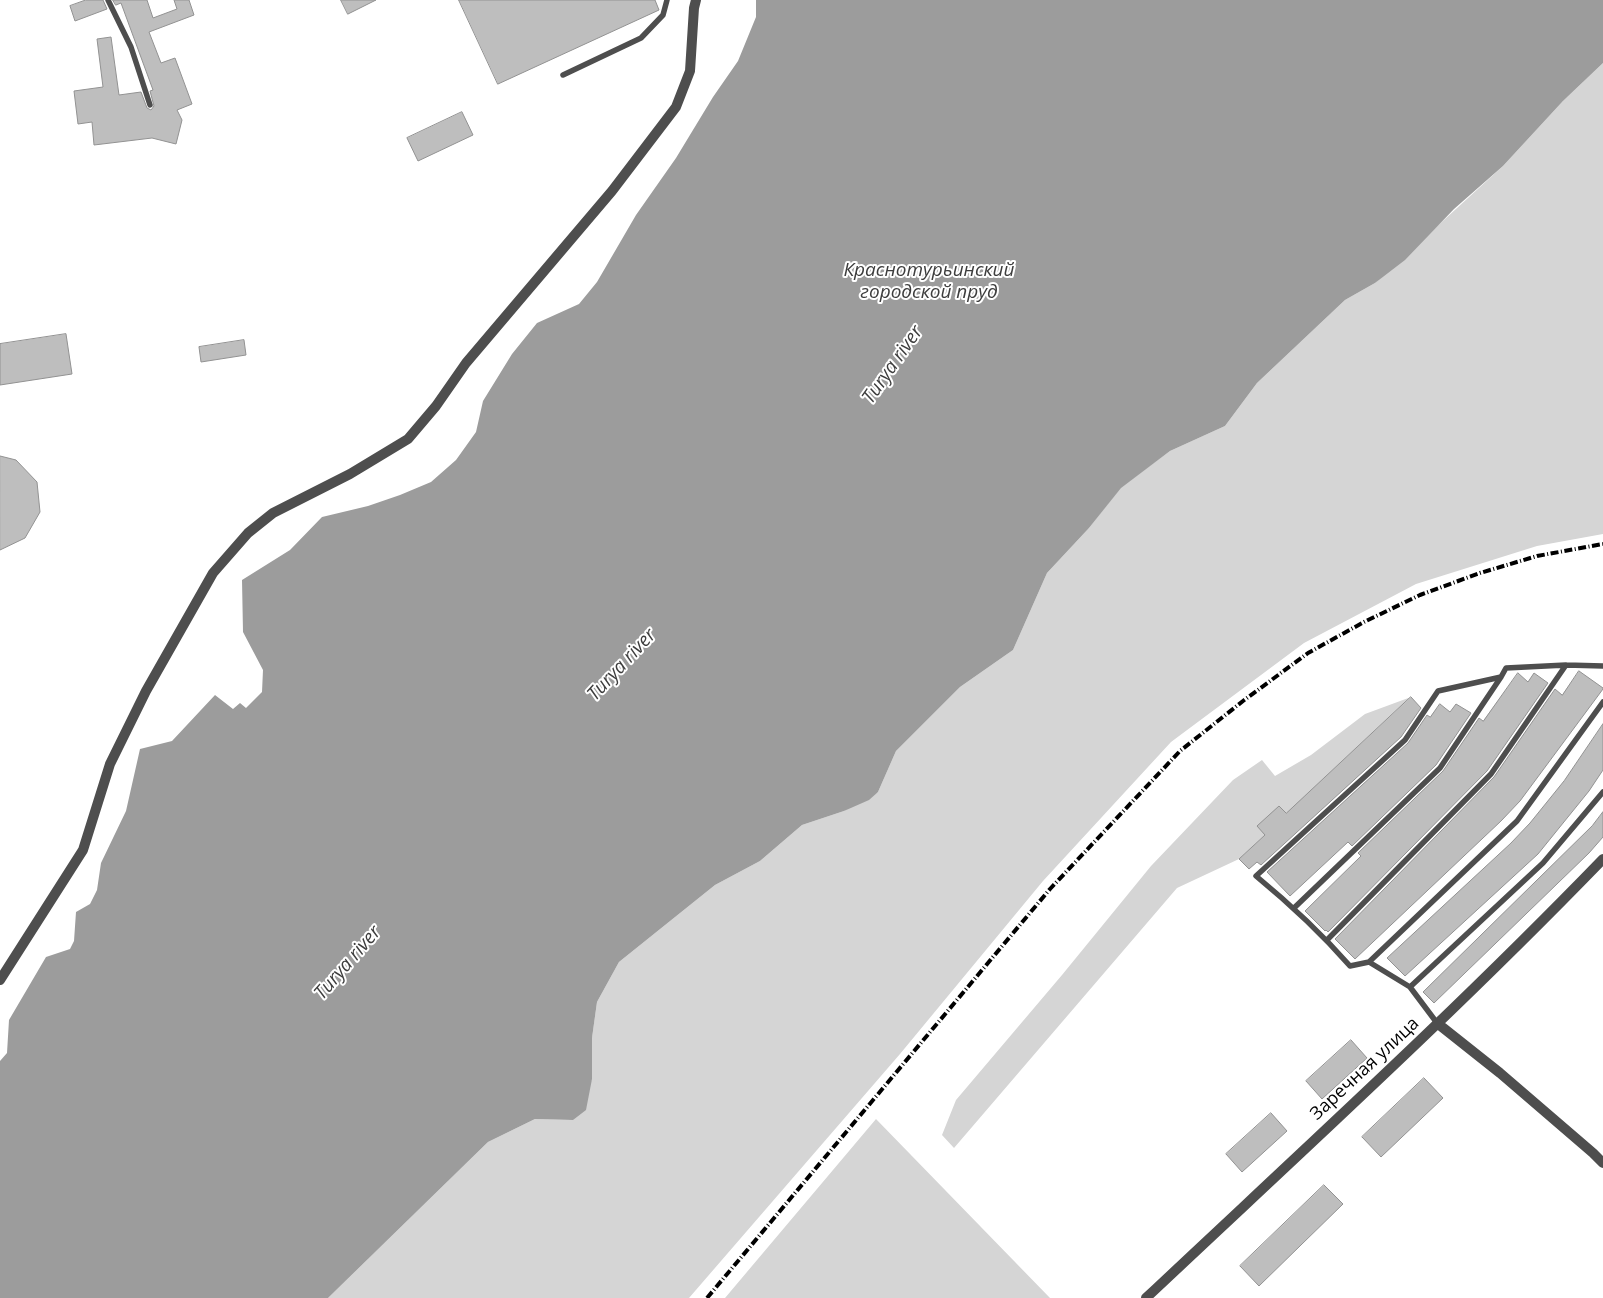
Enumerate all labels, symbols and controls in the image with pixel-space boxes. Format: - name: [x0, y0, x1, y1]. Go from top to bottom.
- water label: Краснотурьинский городской пруд: [843, 260, 1015, 304]
- water label: Turya river: [858, 321, 928, 409]
- water label: Turya river: [583, 624, 661, 706]
- water label: Turya river: [310, 921, 386, 1005]
- street label: Заречная улица: [1306, 1013, 1424, 1125]

